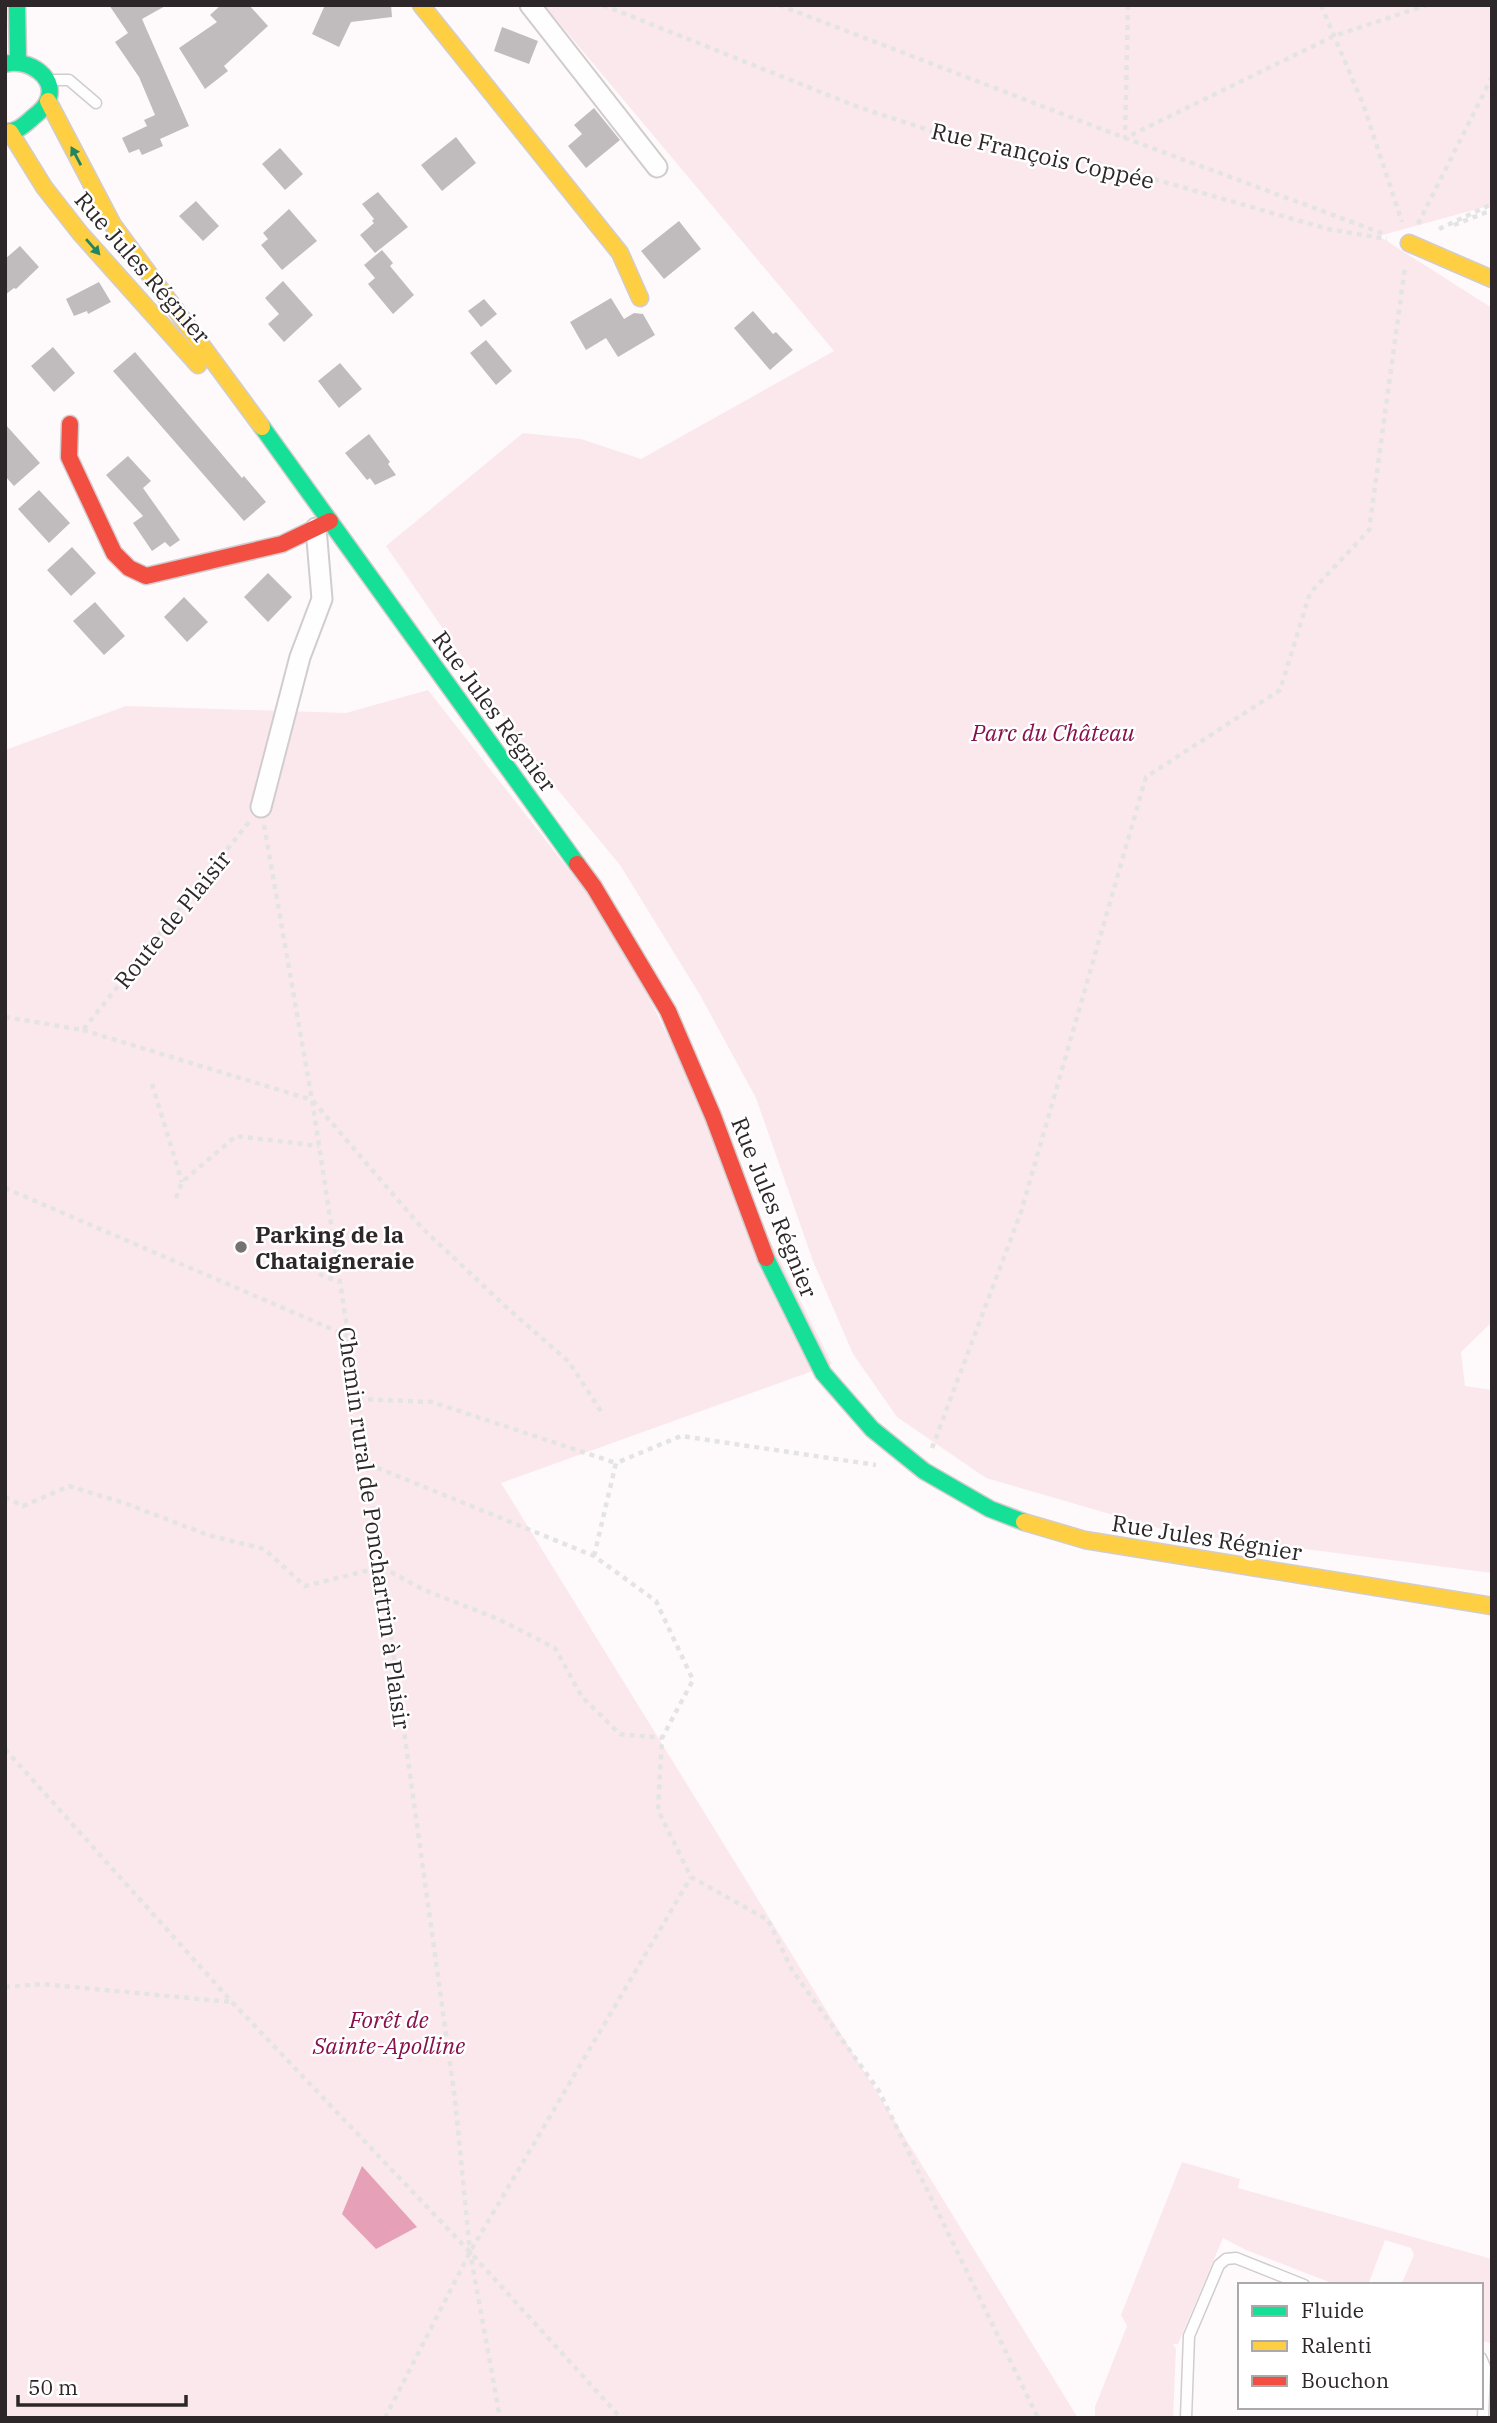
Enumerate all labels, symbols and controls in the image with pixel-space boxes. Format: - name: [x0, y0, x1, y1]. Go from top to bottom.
- street label: Rue François Coppée: [929, 115, 1157, 195]
- one-way arrow: [71, 146, 82, 166]
- street label: Rue Jules Régnier: [69, 185, 217, 349]
- one-way arrow: [85, 238, 101, 256]
- street label: Rue Jules Régnier: [426, 624, 564, 798]
- park label: Parc du Château: [971, 717, 1134, 747]
- street label: Route de Plaisir: [107, 844, 237, 994]
- street label: Rue Jules Régnier: [725, 1112, 825, 1302]
- place label: Parking de la Chataigneraie: [255, 1219, 415, 1275]
- marker: Parking de la Chataigneraie: [233, 1239, 249, 1255]
- street label: Chemin rural de Ponchartrin à Plaisir: [332, 1325, 418, 1731]
- street label: Rue Jules Régnier: [1110, 1507, 1304, 1567]
- park label: Forêt de Sainte-Apolline: [312, 2004, 465, 2060]
- legend: [1238, 2283, 1483, 2409]
- text: Fluide: [1301, 2296, 1364, 2324]
- text: Ralenti: [1301, 2331, 1372, 2359]
- scale bar: [18, 2364, 186, 2408]
- text: Bouchon: [1301, 2366, 1389, 2394]
- text: 50 m: [28, 2373, 78, 2401]

